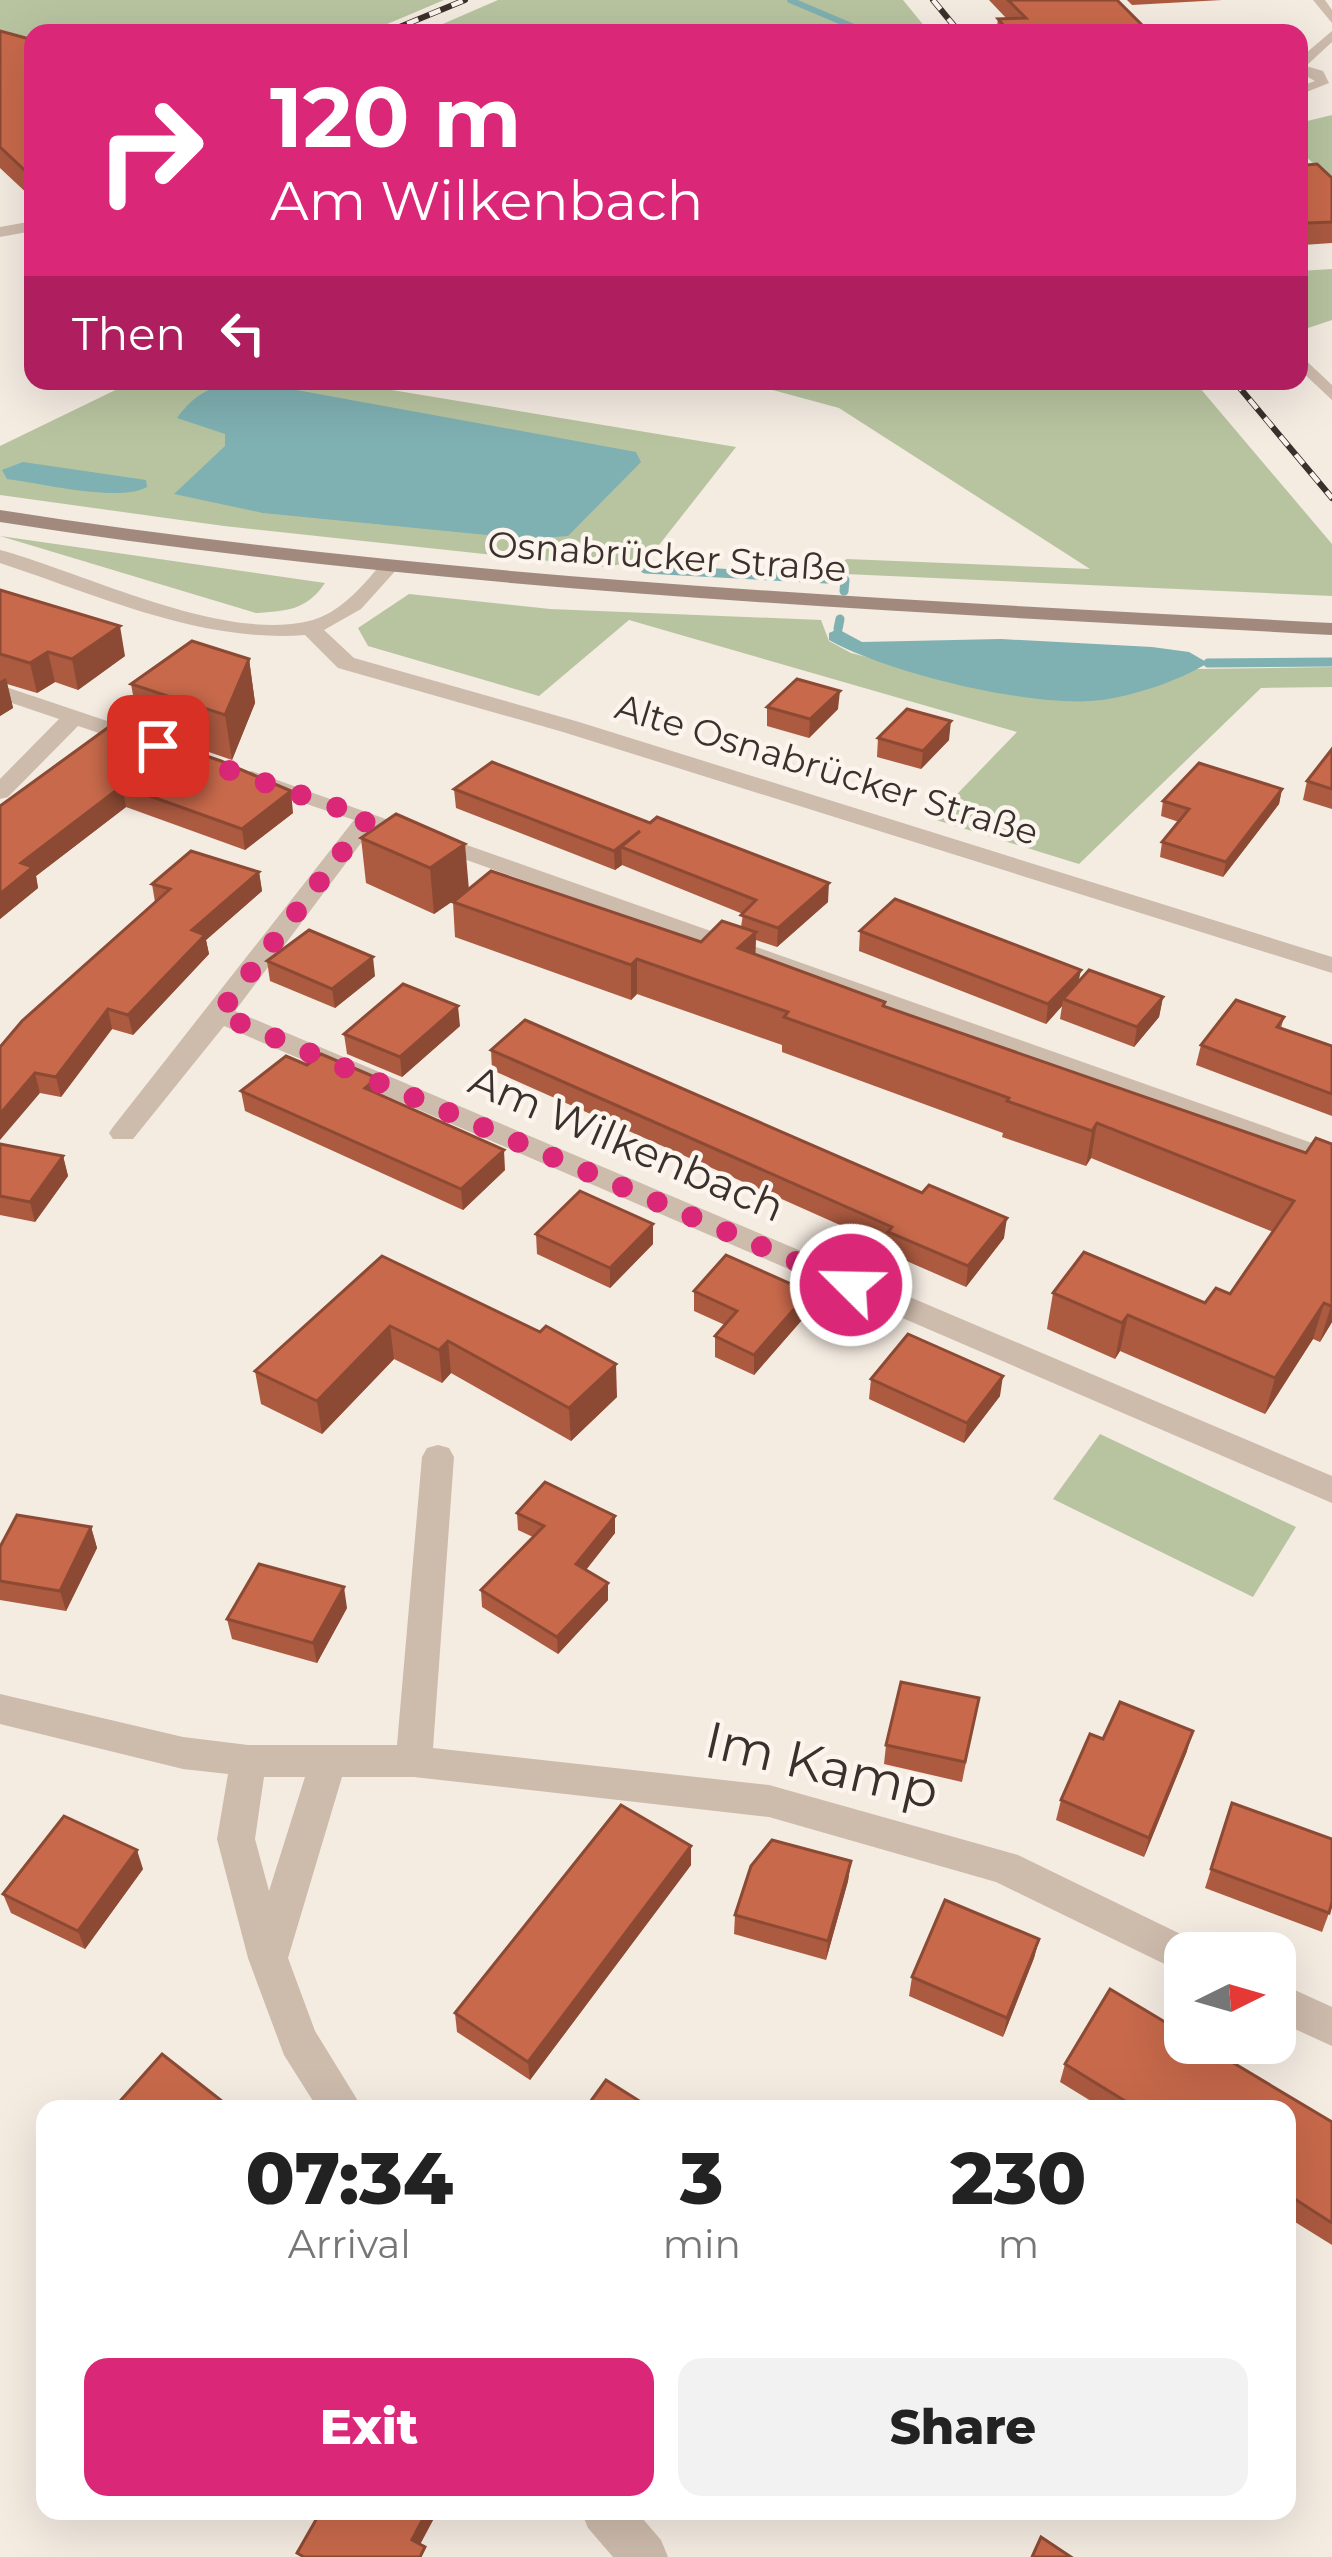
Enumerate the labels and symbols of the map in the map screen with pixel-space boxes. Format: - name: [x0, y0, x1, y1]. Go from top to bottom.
- street label: Osnabrücker Straße: [486, 522, 848, 590]
- street label: Alte Osnabrücker Straße: [610, 684, 1044, 854]
- pin: [107, 695, 209, 797]
- street label: Am Wilkenbach: [462, 1053, 792, 1233]
- position arrow: [788, 1222, 914, 1348]
- street label: Im Kamp: [699, 1708, 945, 1822]
- north arrow: [1164, 1932, 1296, 2064]

